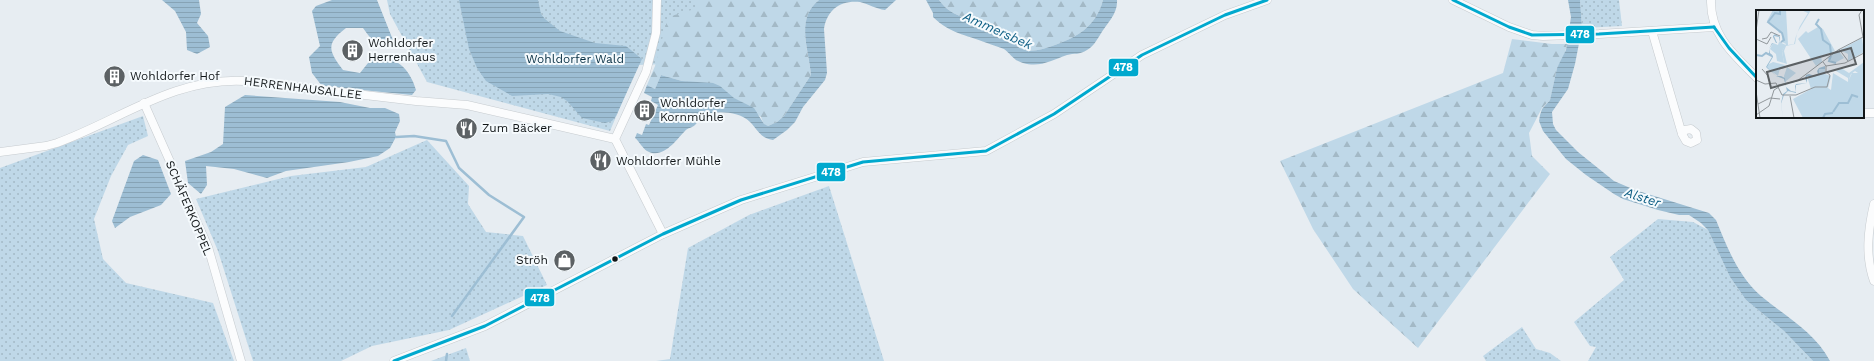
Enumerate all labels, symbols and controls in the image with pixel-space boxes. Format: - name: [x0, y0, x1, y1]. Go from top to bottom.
- water label: Ammersbek: [960, 8, 1035, 53]
- inset map: [1756, 10, 1864, 118]
- line badge: 478: [1565, 25, 1595, 44]
- text: 478: [1570, 28, 1590, 41]
- place label: Wohldorfer Herrenhaus: [368, 36, 436, 64]
- building icon: Wohldorfer Herrenhaus: [340, 37, 366, 63]
- park label: Wohldorfer Wald: [526, 52, 624, 66]
- line badge: 478: [1108, 58, 1139, 77]
- text: 478: [1113, 61, 1133, 74]
- building icon: Wohldorfer Hof: [101, 63, 127, 89]
- place label: Wohldorfer Hof: [130, 69, 220, 83]
- street label: HERRENHAUSALLEE: [243, 74, 363, 102]
- place label: Wohldorfer Kornmühle: [660, 96, 726, 124]
- building icon: Wohldorfer Kornmühle: [631, 97, 657, 123]
- restaurant icon: Zum Bäcker: [453, 115, 479, 141]
- place label: Zum Bäcker: [482, 121, 552, 135]
- restaurant icon: Wohldorfer Mühle: [588, 148, 614, 174]
- place label: Wohldorfer Mühle: [616, 154, 721, 168]
- street label: SCHÄFERKOPPEL: [163, 159, 215, 257]
- line badge: 478: [816, 162, 846, 182]
- text: 478: [821, 166, 841, 179]
- water label: Alster: [1622, 184, 1663, 211]
- shop icon: Ströh: [551, 247, 577, 273]
- place label: Ströh: [516, 253, 548, 267]
- unlabelled marker: [610, 254, 620, 264]
- line badge: 478: [524, 288, 555, 307]
- text: 478: [530, 292, 550, 305]

